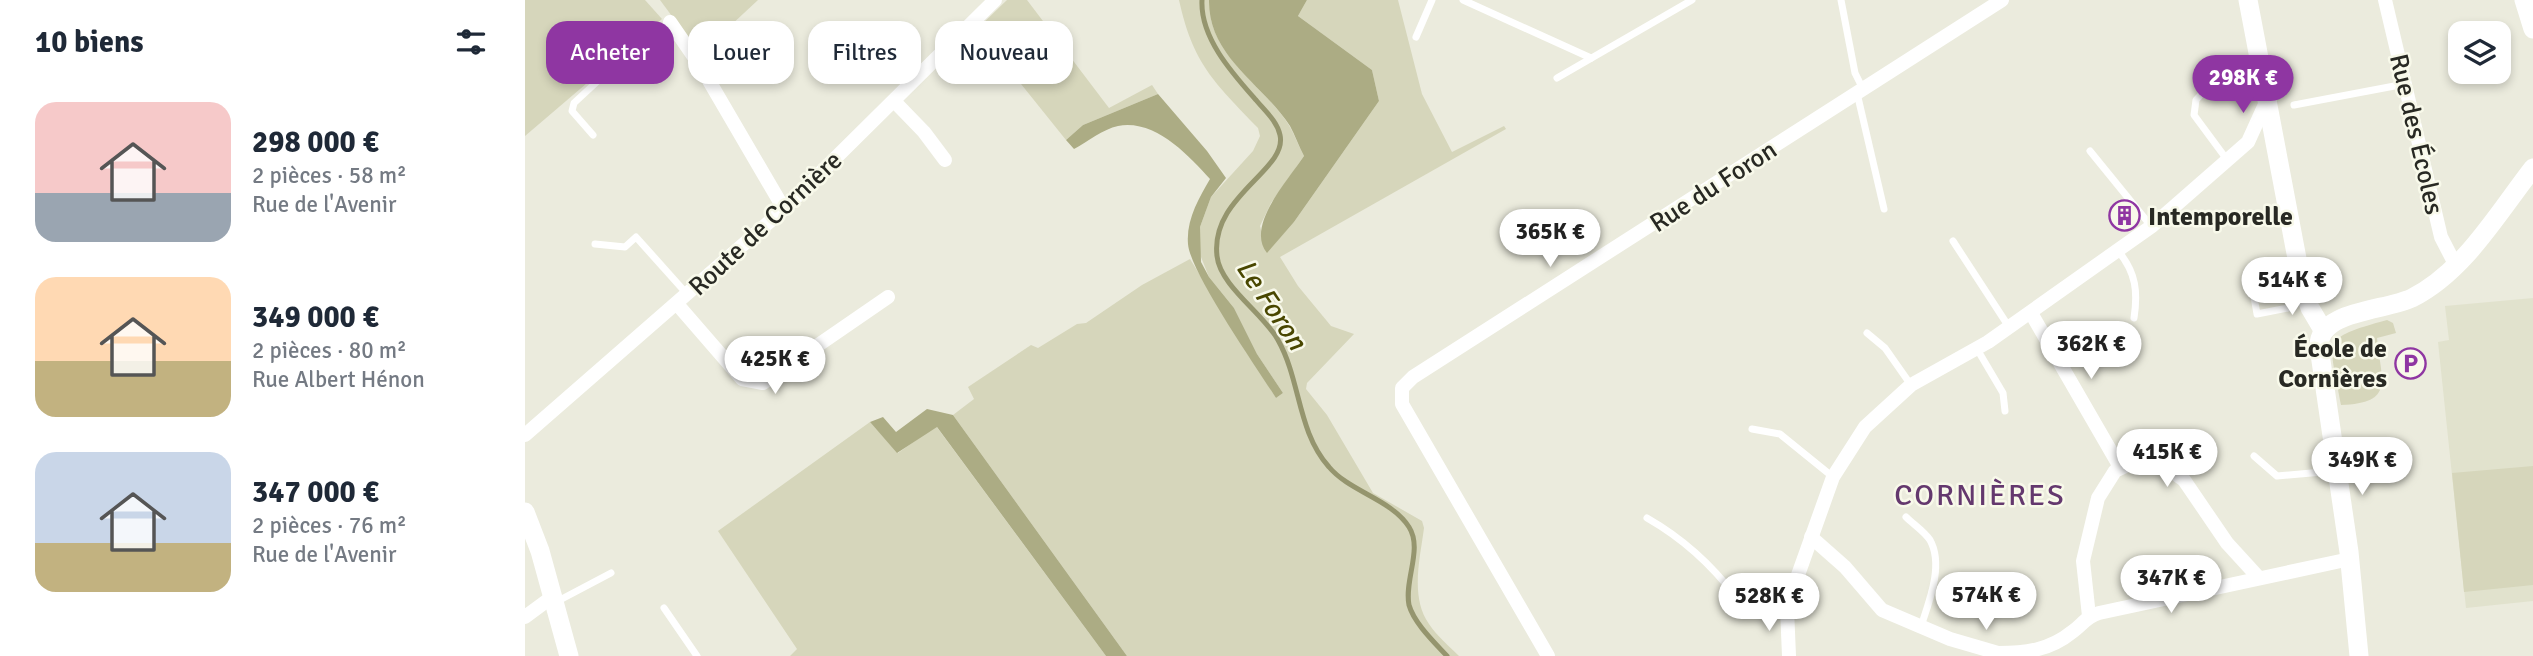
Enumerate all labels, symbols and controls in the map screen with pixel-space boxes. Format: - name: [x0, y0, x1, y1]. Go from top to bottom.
- chip: Acheter: [546, 21, 674, 84]
- chip: Louer: [688, 21, 794, 84]
- chip: Filtres: [808, 21, 921, 84]
- chip: Nouveau: [935, 21, 1073, 84]
- map controls: [2448, 21, 2511, 84]
- button: layers: [2448, 21, 2511, 84]
- icon: filters: [452, 23, 490, 61]
- text: 10 biens: [35, 24, 144, 61]
- street label: Rue des Écoles: [2382, 51, 2450, 218]
- pin: 298K €: [2186, 55, 2300, 115]
- text: 298K €: [2208, 63, 2278, 92]
- text: 298 000 €: [252, 124, 379, 161]
- icon: home: [91, 130, 175, 214]
- street label: Rue du Foron: [1644, 134, 1783, 240]
- street label: Route de Cornière: [682, 144, 849, 303]
- text: 2 pièces · 58 m²: [252, 161, 407, 190]
- text: Rue de l'Avenir: [252, 190, 397, 219]
- building icon: Intemporelle: [2108, 199, 2142, 233]
- place label: Intemporelle: [2148, 201, 2293, 233]
- pin: 365K €: [1493, 210, 1607, 269]
- text: 365K €: [1515, 217, 1585, 246]
- water label: Le Foron: [1229, 253, 1314, 357]
- pin: 514K €: [2235, 258, 2349, 317]
- text: 514K €: [2257, 265, 2327, 294]
- text: 349 000 €: [252, 299, 379, 336]
- icon: home: [91, 305, 175, 389]
- pin: 362K €: [2034, 322, 2148, 381]
- text: 362K €: [2056, 329, 2126, 358]
- place label: École de Cornières: [2278, 333, 2387, 395]
- text: 2 pièces · 80 m²: [252, 336, 407, 365]
- pin: 425K €: [718, 336, 832, 396]
- text: 425K €: [740, 344, 810, 373]
- parking icon: École de Cornières: [2393, 346, 2427, 380]
- text: Rue Albert Hénon: [252, 365, 425, 394]
- pin: 415K €: [2110, 430, 2224, 489]
- text: 415K €: [2132, 437, 2202, 466]
- pin: 349K €: [2305, 438, 2419, 497]
- text: 349K €: [2327, 445, 2397, 474]
- text: 347 000 €: [252, 474, 379, 511]
- district label: CORNIÈRES: [1894, 477, 2066, 514]
- icon: home: [91, 480, 175, 564]
- text: 2 pièces · 76 m²: [252, 511, 407, 540]
- text: Rue de l'Avenir: [252, 540, 397, 569]
- pin: 347K €: [2114, 556, 2228, 615]
- text: 347K €: [2136, 563, 2206, 592]
- pin: 574K €: [1929, 572, 2043, 632]
- pin: 528K €: [1712, 574, 1826, 633]
- text: 574K €: [1951, 580, 2021, 609]
- text: 528K €: [1734, 581, 1804, 610]

